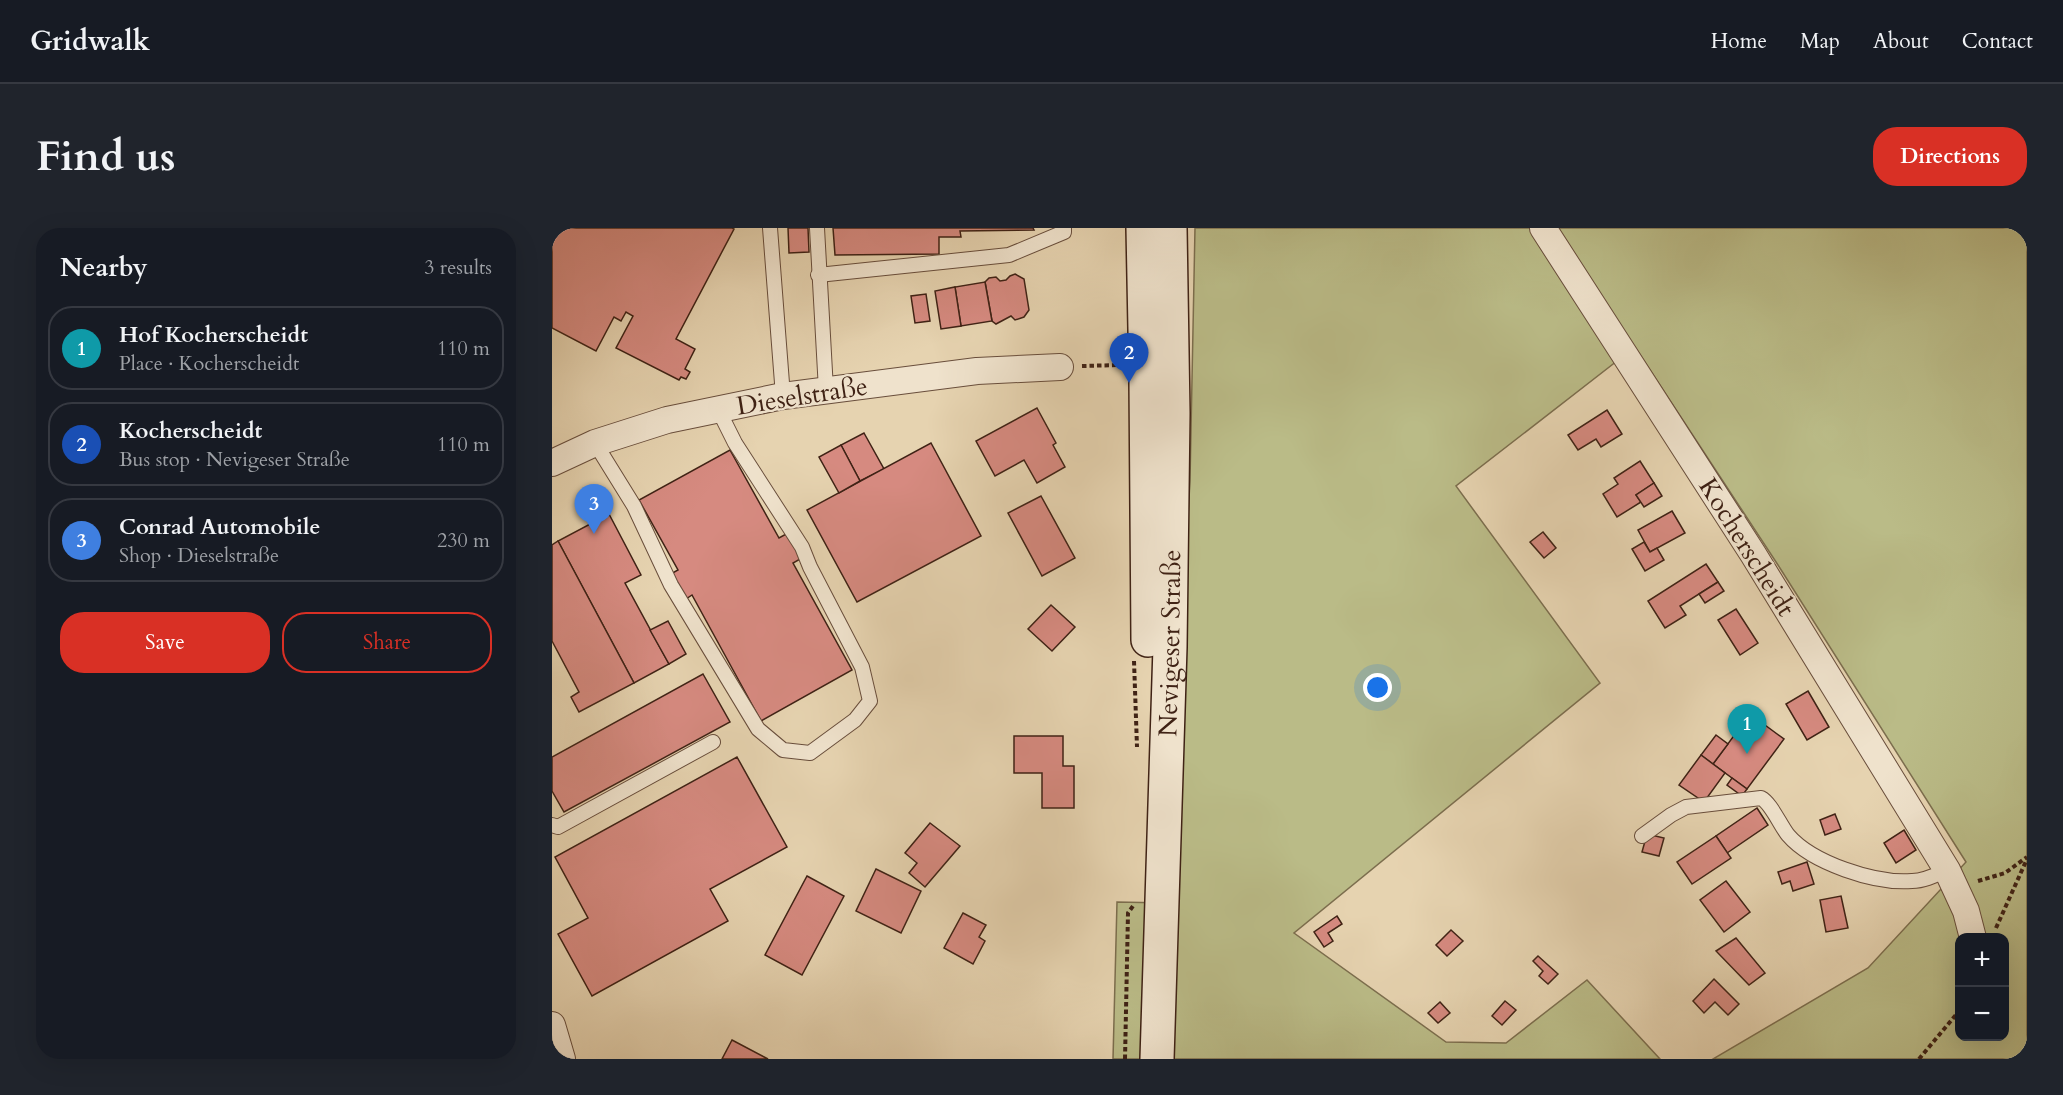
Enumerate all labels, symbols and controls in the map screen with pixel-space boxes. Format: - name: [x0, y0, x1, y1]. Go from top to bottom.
- text: Gridwalk: [30, 22, 150, 60]
- text: Home: [1711, 27, 1767, 56]
- text: Map: [1800, 27, 1840, 56]
- text: About: [1873, 27, 1929, 56]
- text: Contact: [1962, 27, 2033, 56]
- button: Directions: [1873, 127, 2027, 186]
- text: Find us: [36, 128, 176, 185]
- text: Nearby: [60, 250, 148, 285]
- text: 3 results: [424, 254, 492, 281]
- text: Hof Kocherscheidt: [119, 320, 308, 350]
- pin: 2: [1110, 334, 1148, 383]
- text: 1: [76, 335, 87, 362]
- text: 110 m: [437, 335, 490, 362]
- text: Place · Kocherscheidt: [119, 350, 299, 377]
- street label: Dieselstraße: [734, 368, 870, 424]
- text: Kocherscheidt: [119, 416, 262, 446]
- text: 2: [76, 431, 87, 458]
- text: 110 m: [437, 431, 490, 458]
- text: Bus stop · Nevigeser Straße: [119, 446, 350, 473]
- street label: Kocherscheidt: [1691, 471, 1803, 623]
- pin: 3: [574, 484, 614, 534]
- text: Conrad Automobile: [119, 512, 320, 542]
- text: 3: [76, 527, 87, 554]
- text: 230 m: [437, 527, 490, 554]
- text: Shop · Dieselstraße: [119, 542, 279, 569]
- street label: Nevigeser Straße: [1150, 549, 1189, 737]
- button: Save: [60, 612, 270, 673]
- button: Share: [282, 612, 492, 673]
- your location: [1363, 673, 1392, 702]
- pin: 1: [1728, 704, 1766, 754]
- map controls: [1955, 933, 2009, 1041]
- button: +: [1955, 933, 2009, 987]
- button: −: [1955, 987, 2009, 1041]

